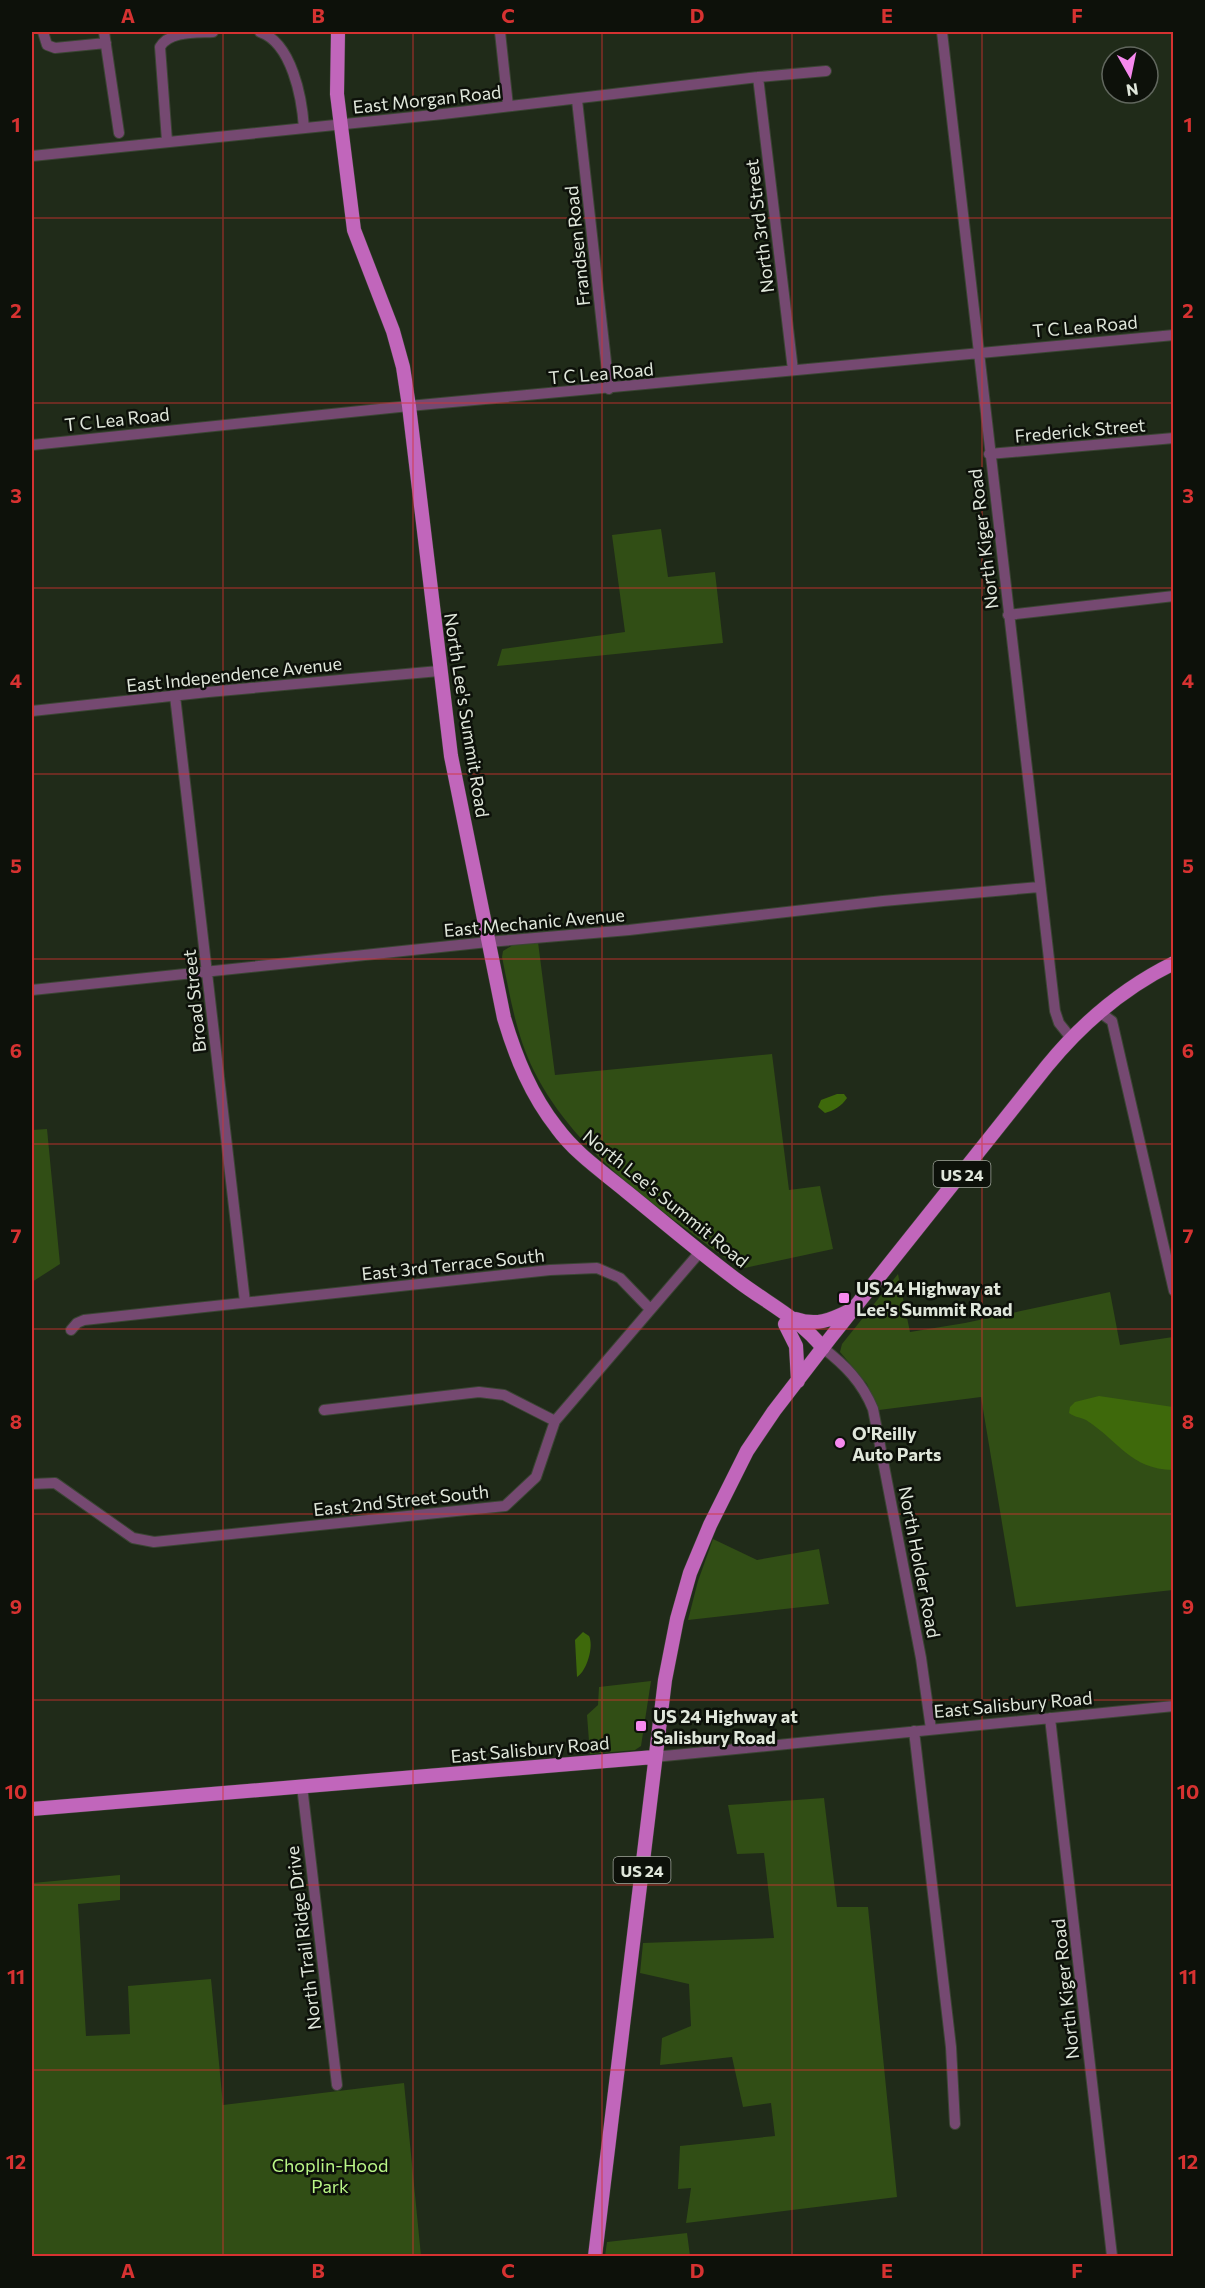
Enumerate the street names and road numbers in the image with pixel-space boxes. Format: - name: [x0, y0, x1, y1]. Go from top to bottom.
- street label: East Morgan Road: [352, 80, 502, 118]
- street label: North 3rd Street: [740, 158, 778, 294]
- street label: Frandsen Road: [560, 185, 594, 307]
- street label: T C Lea Road: [1032, 310, 1138, 342]
- street label: T C Lea Road: [548, 357, 654, 389]
- street label: T C Lea Road: [63, 403, 171, 435]
- street label: Frederick Street: [1014, 413, 1146, 447]
- street label: North Kiger Road: [963, 468, 1003, 610]
- street label: North Lee's Summit Road: [440, 611, 494, 819]
- street label: East Independence Avenue: [125, 652, 343, 696]
- street label: East Mechanic Avenue: [443, 903, 625, 941]
- street label: Broad Street: [178, 948, 210, 1054]
- street label: North Lee's Summit Road: [579, 1124, 753, 1272]
- road number: US 24: [934, 1161, 990, 1187]
- street label: East 3rd Terrace South: [360, 1243, 546, 1285]
- street label: East 2nd Street South: [312, 1480, 490, 1520]
- street label: North Holder Road: [895, 1484, 945, 1640]
- street label: East Salisbury Road: [933, 1686, 1093, 1722]
- street label: East Salisbury Road: [450, 1731, 610, 1767]
- street label: North Trail Ridge Drive: [281, 1845, 325, 2031]
- road number: US 24: [614, 1857, 670, 1883]
- street label: North Kiger Road: [1047, 1918, 1083, 2060]

